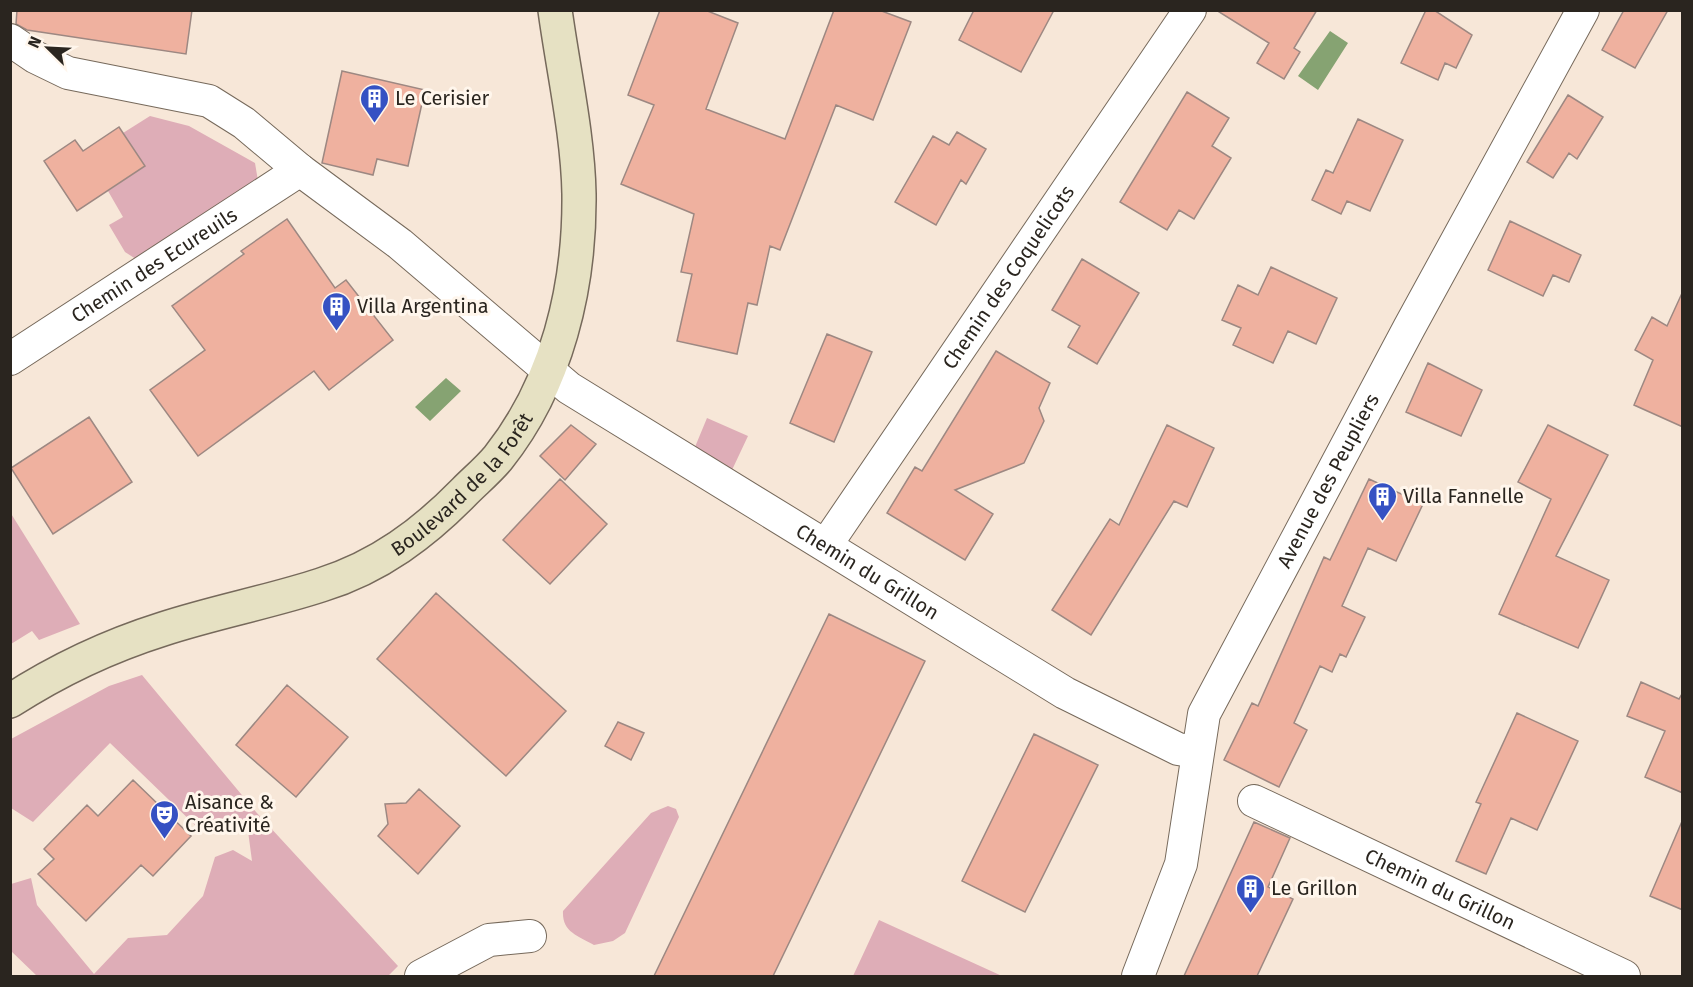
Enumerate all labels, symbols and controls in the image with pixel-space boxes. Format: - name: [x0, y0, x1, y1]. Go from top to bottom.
- north arrow: [18, 18, 78, 78]
- text: N: [24, 33, 46, 51]
- building icon: Le Cerisier: [358, 82, 390, 124]
- place label: Le Cerisier: [395, 86, 490, 110]
- street label: Chemin des Coquelicots: [937, 181, 1079, 374]
- street label: Chemin des Ecureuils: [67, 202, 241, 328]
- building icon: Villa Argentina: [320, 290, 352, 332]
- place label: Villa Argentina: [357, 294, 489, 318]
- street label: Avenue des Peupliers: [1272, 389, 1384, 572]
- street label: Boulevard de la Forêt: [386, 408, 538, 561]
- building icon: Villa Fannelle: [1366, 480, 1398, 522]
- place label: Villa Fannelle: [1403, 484, 1524, 508]
- street label: Chemin du Grillon: [792, 519, 943, 625]
- place label: Aisance & Créativité: [185, 790, 274, 837]
- theatre icon: Aisance & Créativité: [148, 798, 180, 840]
- street label: Chemin du Grillon: [1361, 843, 1519, 935]
- building icon: Le Grillon: [1234, 872, 1266, 914]
- place label: Le Grillon: [1271, 876, 1358, 900]

